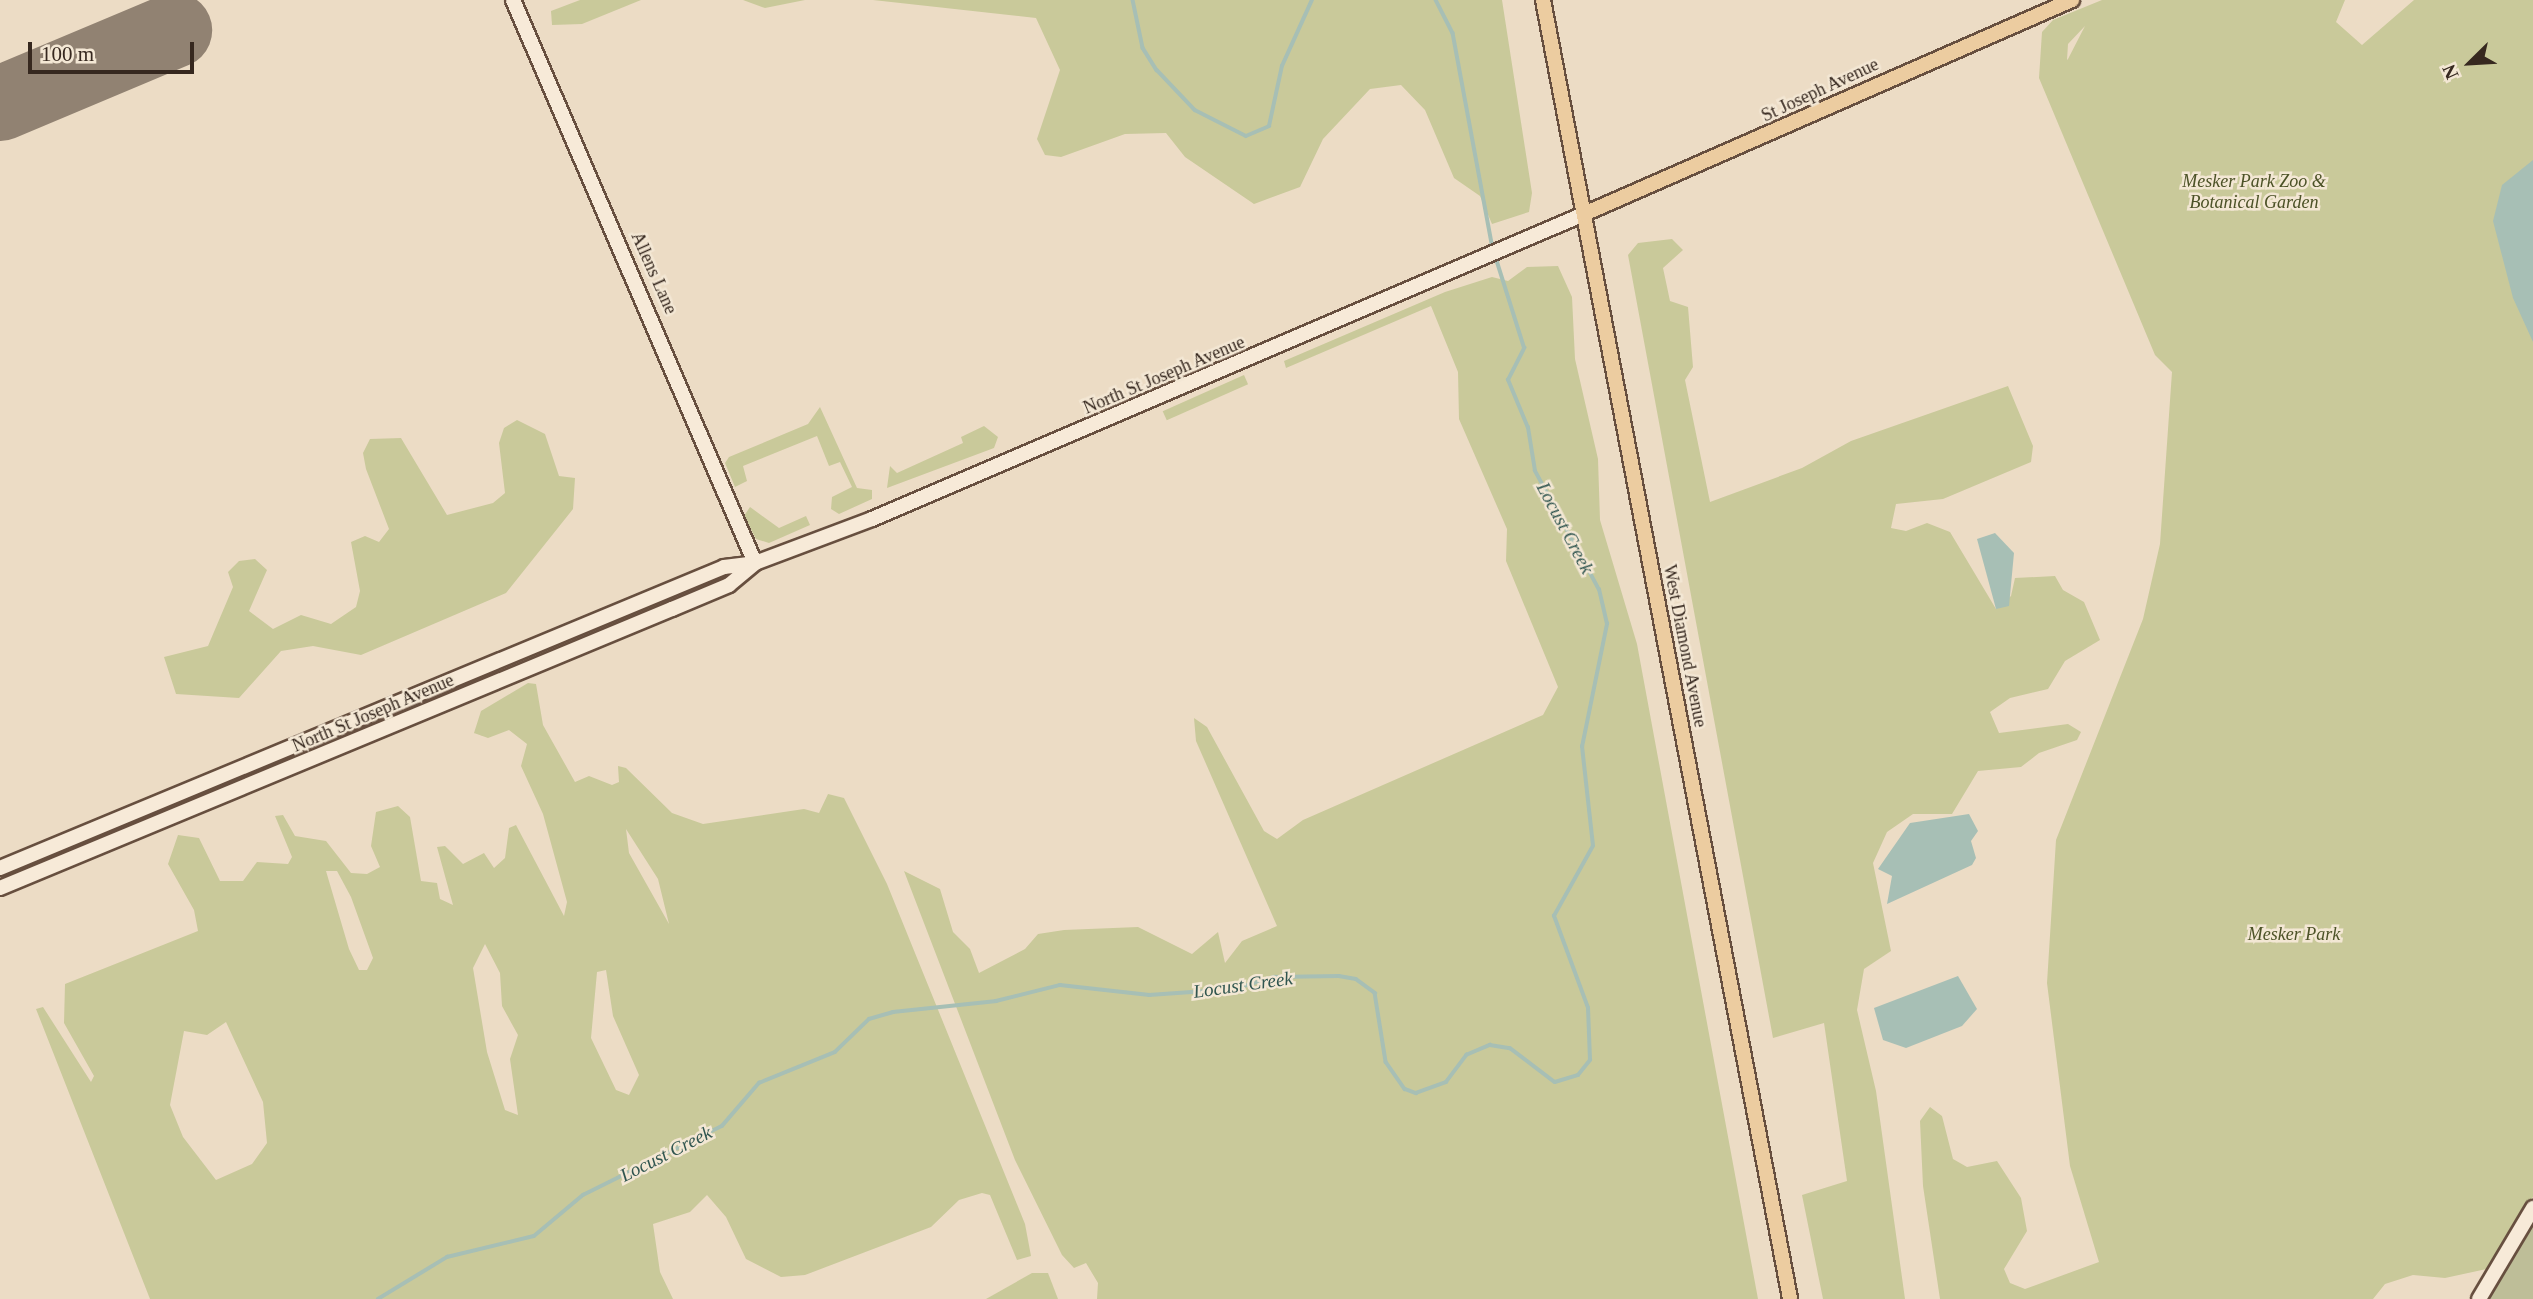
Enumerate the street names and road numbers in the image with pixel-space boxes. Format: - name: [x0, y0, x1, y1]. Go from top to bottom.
- street label: St Joseph Avenue: [1758, 53, 1882, 127]
- street label: Allens Lane: [626, 229, 682, 317]
- street label: North St Joseph Avenue: [1080, 331, 1248, 419]
- street label: West Diamond Avenue: [1659, 562, 1711, 730]
- street label: North St Joseph Avenue: [289, 669, 457, 757]

